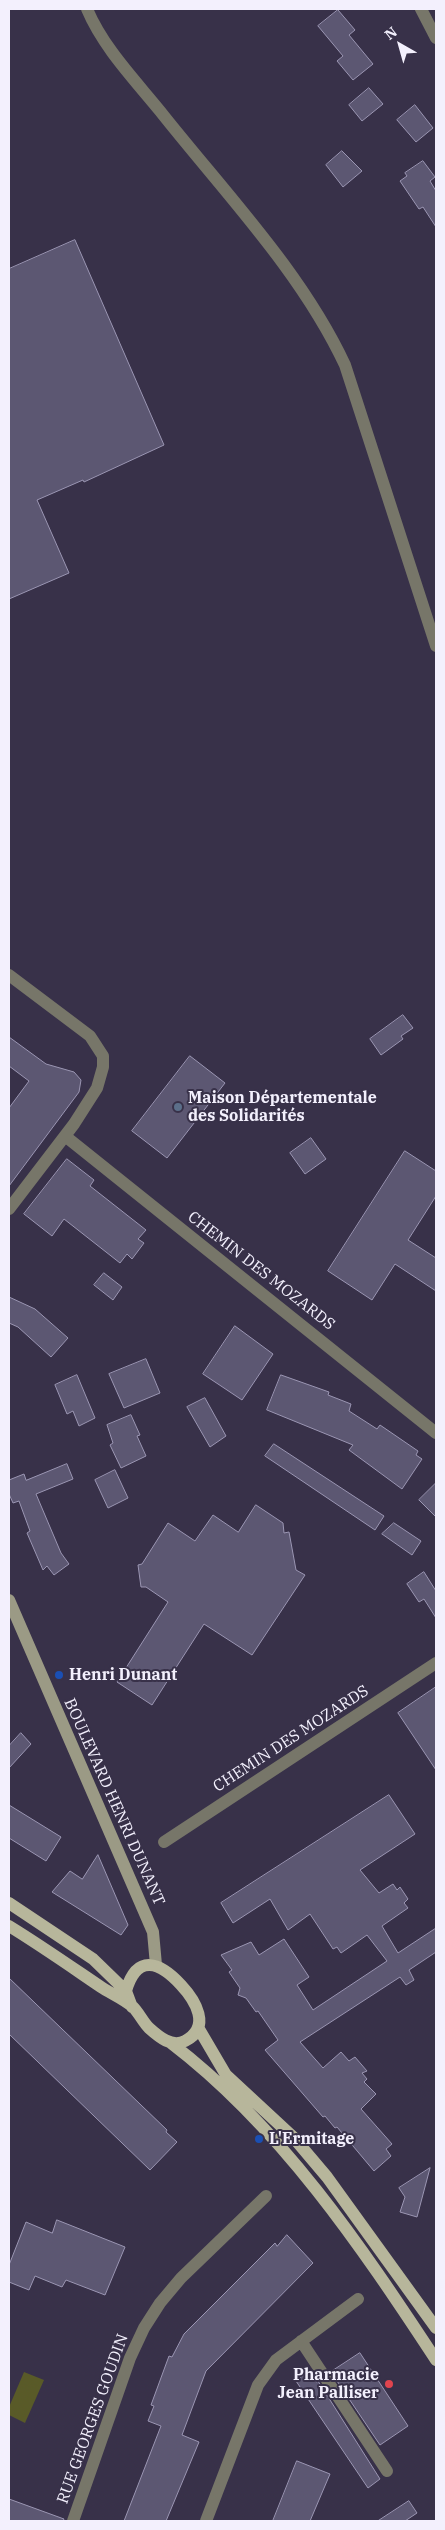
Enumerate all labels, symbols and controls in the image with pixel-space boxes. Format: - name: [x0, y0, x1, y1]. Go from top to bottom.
- north arrow: [375, 20, 425, 70]
- text: N: [381, 23, 401, 44]
- place label: Maison Départementale des Solidarités: [188, 1088, 377, 1126]
- marker: Maison Départementale des Solidarités: [172, 1101, 184, 1113]
- street label: CHEMIN DES MOZARDS: [184, 1208, 338, 1334]
- place label: Henri Dunant: [69, 1665, 177, 1685]
- marker: Henri Dunant: [53, 1669, 65, 1681]
- street label: CHEMIN DES MOZARDS: [210, 1682, 372, 1796]
- street label: BOULEVARD HENRI DUNANT: [60, 1696, 168, 1908]
- place label: L'Ermitage: [269, 2129, 354, 2149]
- marker: L'Ermitage: [253, 2133, 265, 2145]
- street label: RUE GEORGES GOUDIN: [53, 2331, 133, 2507]
- place label: Pharmacie Jean Palliser: [278, 2365, 379, 2403]
- marker: Pharmacie Jean Palliser: [383, 2378, 395, 2390]

